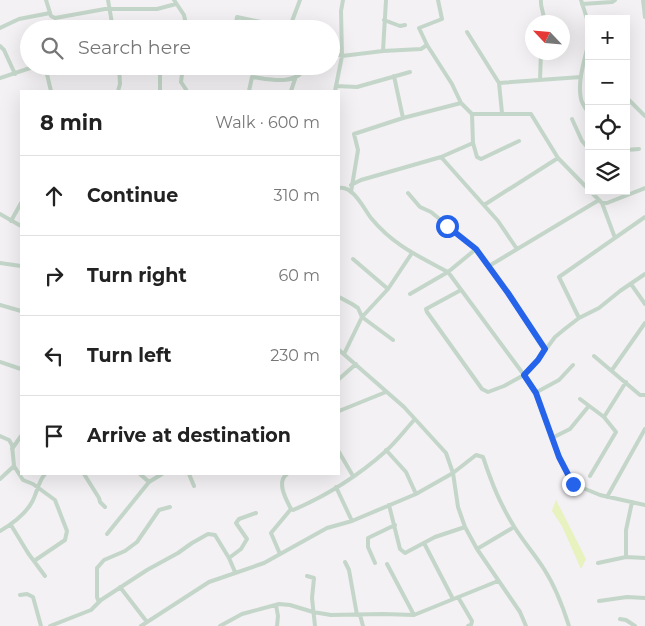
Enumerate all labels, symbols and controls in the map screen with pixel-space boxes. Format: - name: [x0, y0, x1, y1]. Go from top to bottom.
- north arrow: [525, 15, 570, 60]
- map controls: [585, 15, 630, 195]
- button: +: [585, 15, 630, 60]
- search box: [20, 20, 340, 75]
- icon: search: [38, 34, 66, 62]
- text: Search here: [78, 36, 191, 59]
- button: −: [585, 60, 630, 105]
- button: locate: [585, 105, 630, 150]
- text: 8 min: [40, 110, 103, 135]
- text: Walk · 600 m: [215, 113, 320, 132]
- button: layers: [585, 150, 630, 195]
- icon: ahead: [40, 182, 68, 210]
- text: Continue: [87, 184, 178, 207]
- text: 310 m: [273, 186, 320, 205]
- route start: [436, 215, 459, 238]
- icon: right: [40, 262, 68, 290]
- text: Turn right: [87, 264, 187, 287]
- text: 60 m: [278, 266, 320, 285]
- icon: left: [40, 342, 68, 370]
- text: Turn left: [87, 344, 172, 367]
- text: 230 m: [270, 346, 320, 365]
- icon: arrive: [40, 422, 68, 450]
- text: Arrive at destination: [87, 424, 291, 447]
- route end: [562, 473, 585, 496]

